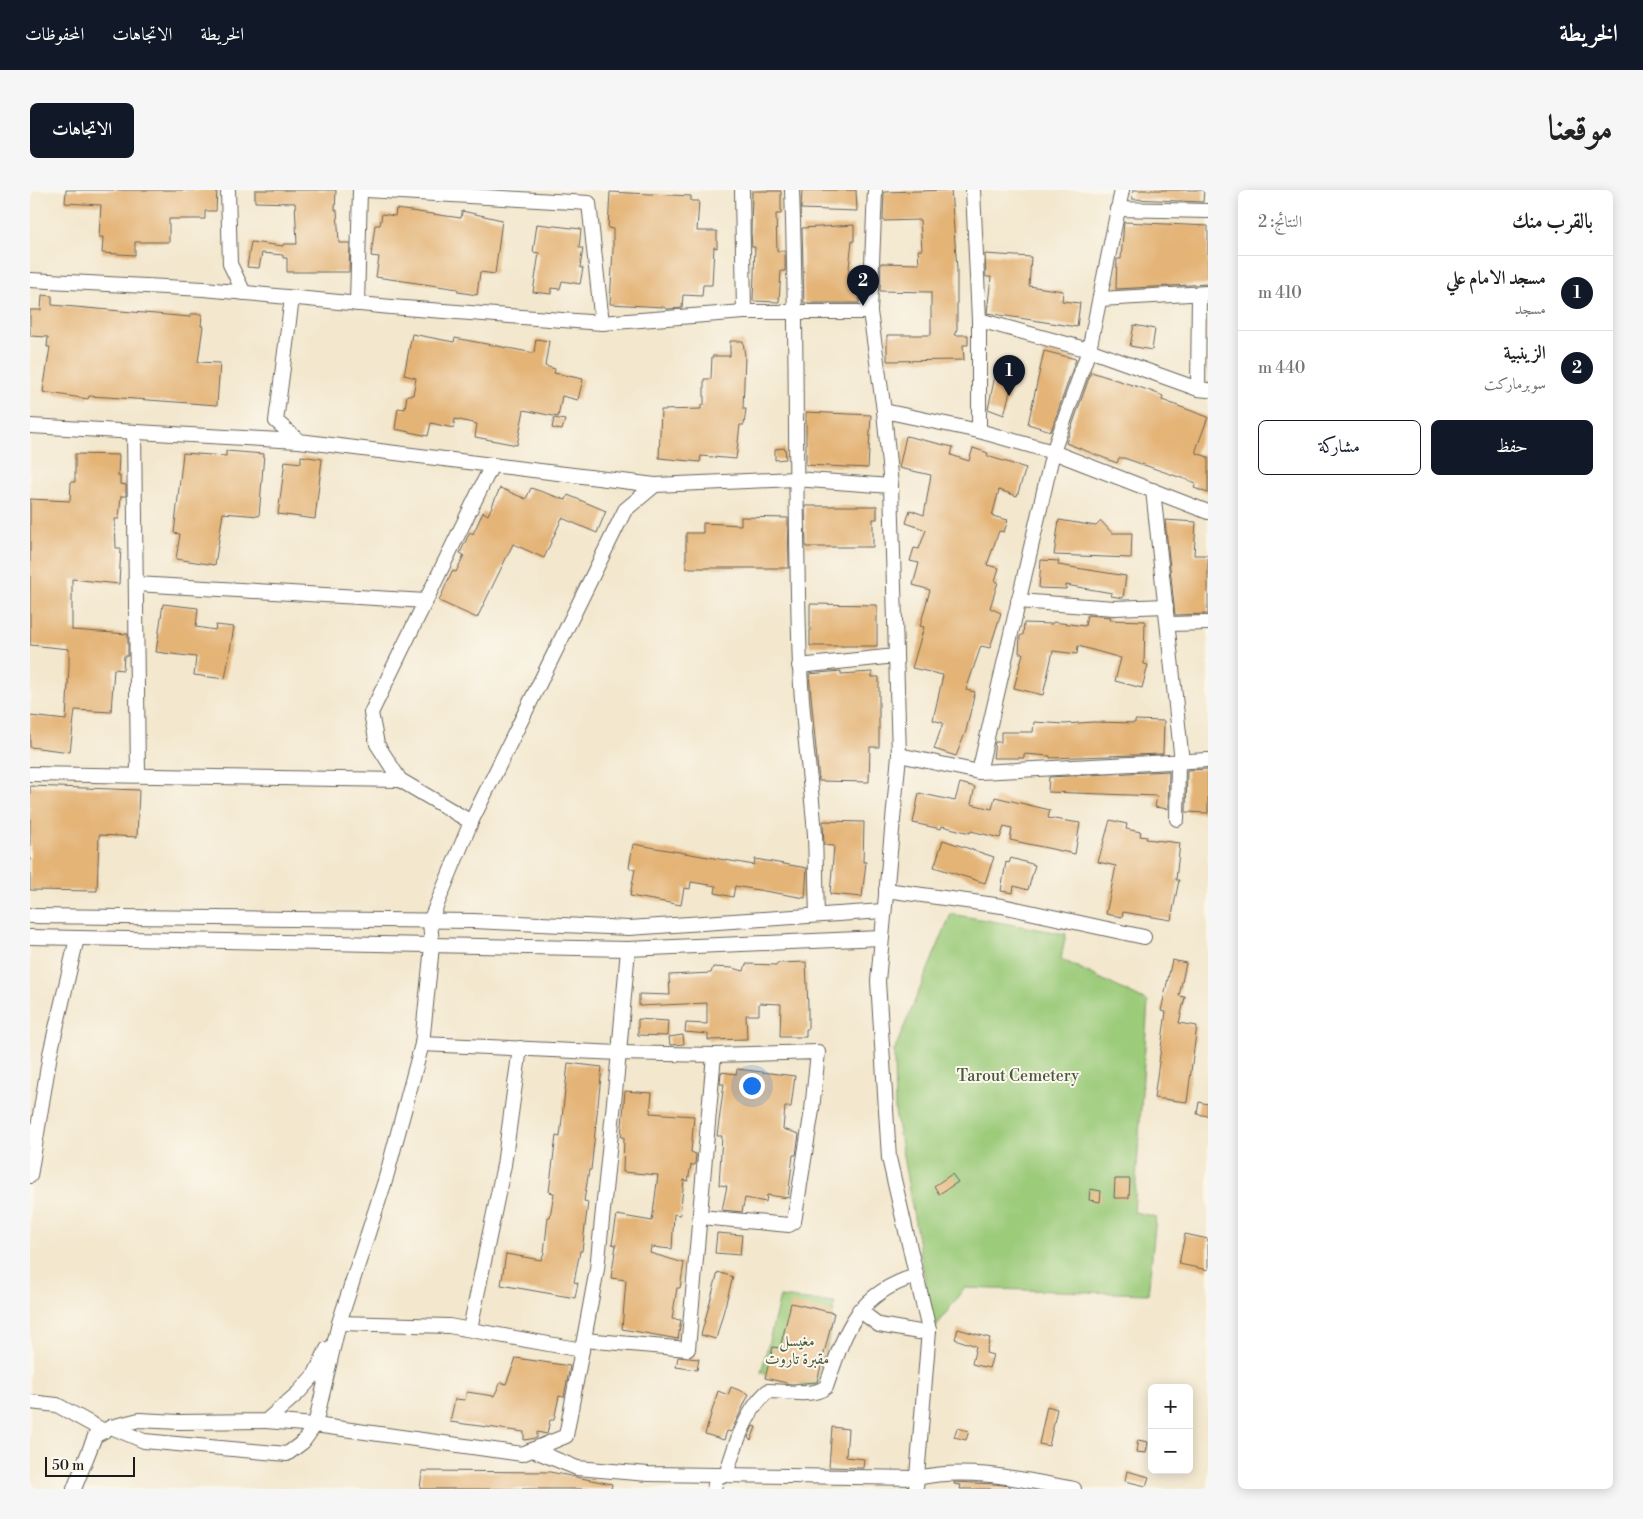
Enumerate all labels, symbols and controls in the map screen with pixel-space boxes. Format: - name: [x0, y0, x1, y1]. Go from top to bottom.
- text: الخريطة: [1560, 19, 1618, 49]
- text: المحفوظات: [25, 23, 84, 46]
- text: الاتجاهات: [112, 23, 172, 46]
- text: الخريطة: [200, 23, 244, 46]
- button: الاتجاهات: [30, 103, 134, 158]
- text: موقعنا: [1548, 107, 1613, 150]
- text: بالقرب منك: [1512, 209, 1593, 235]
- text: النتائج: 2: [1258, 212, 1302, 232]
- pin: 2: [847, 265, 879, 306]
- text: مسجد الامام علي: [1446, 266, 1546, 290]
- text: 410 m: [1258, 283, 1302, 303]
- text: 1: [1573, 283, 1581, 303]
- text: مسجد: [1515, 299, 1546, 319]
- text: الزينبية: [1504, 341, 1546, 365]
- pin: 1: [993, 355, 1025, 396]
- text: 440 m: [1258, 358, 1305, 378]
- text: 2: [1572, 358, 1582, 378]
- text: سوبرماركت: [1484, 374, 1546, 394]
- button: مشاركة: [1258, 420, 1421, 475]
- button: حفظ: [1431, 420, 1593, 475]
- park label: Tarout Cemetery: [957, 1066, 1079, 1086]
- your location: [739, 1073, 765, 1099]
- park label: مغيسل مقبرة تاروت: [765, 1331, 829, 1369]
- map controls: [1148, 1384, 1193, 1474]
- button: +: [1148, 1384, 1193, 1429]
- button: −: [1148, 1429, 1193, 1474]
- scale bar: [45, 1454, 135, 1477]
- text: 50 m: [52, 1457, 84, 1475]

